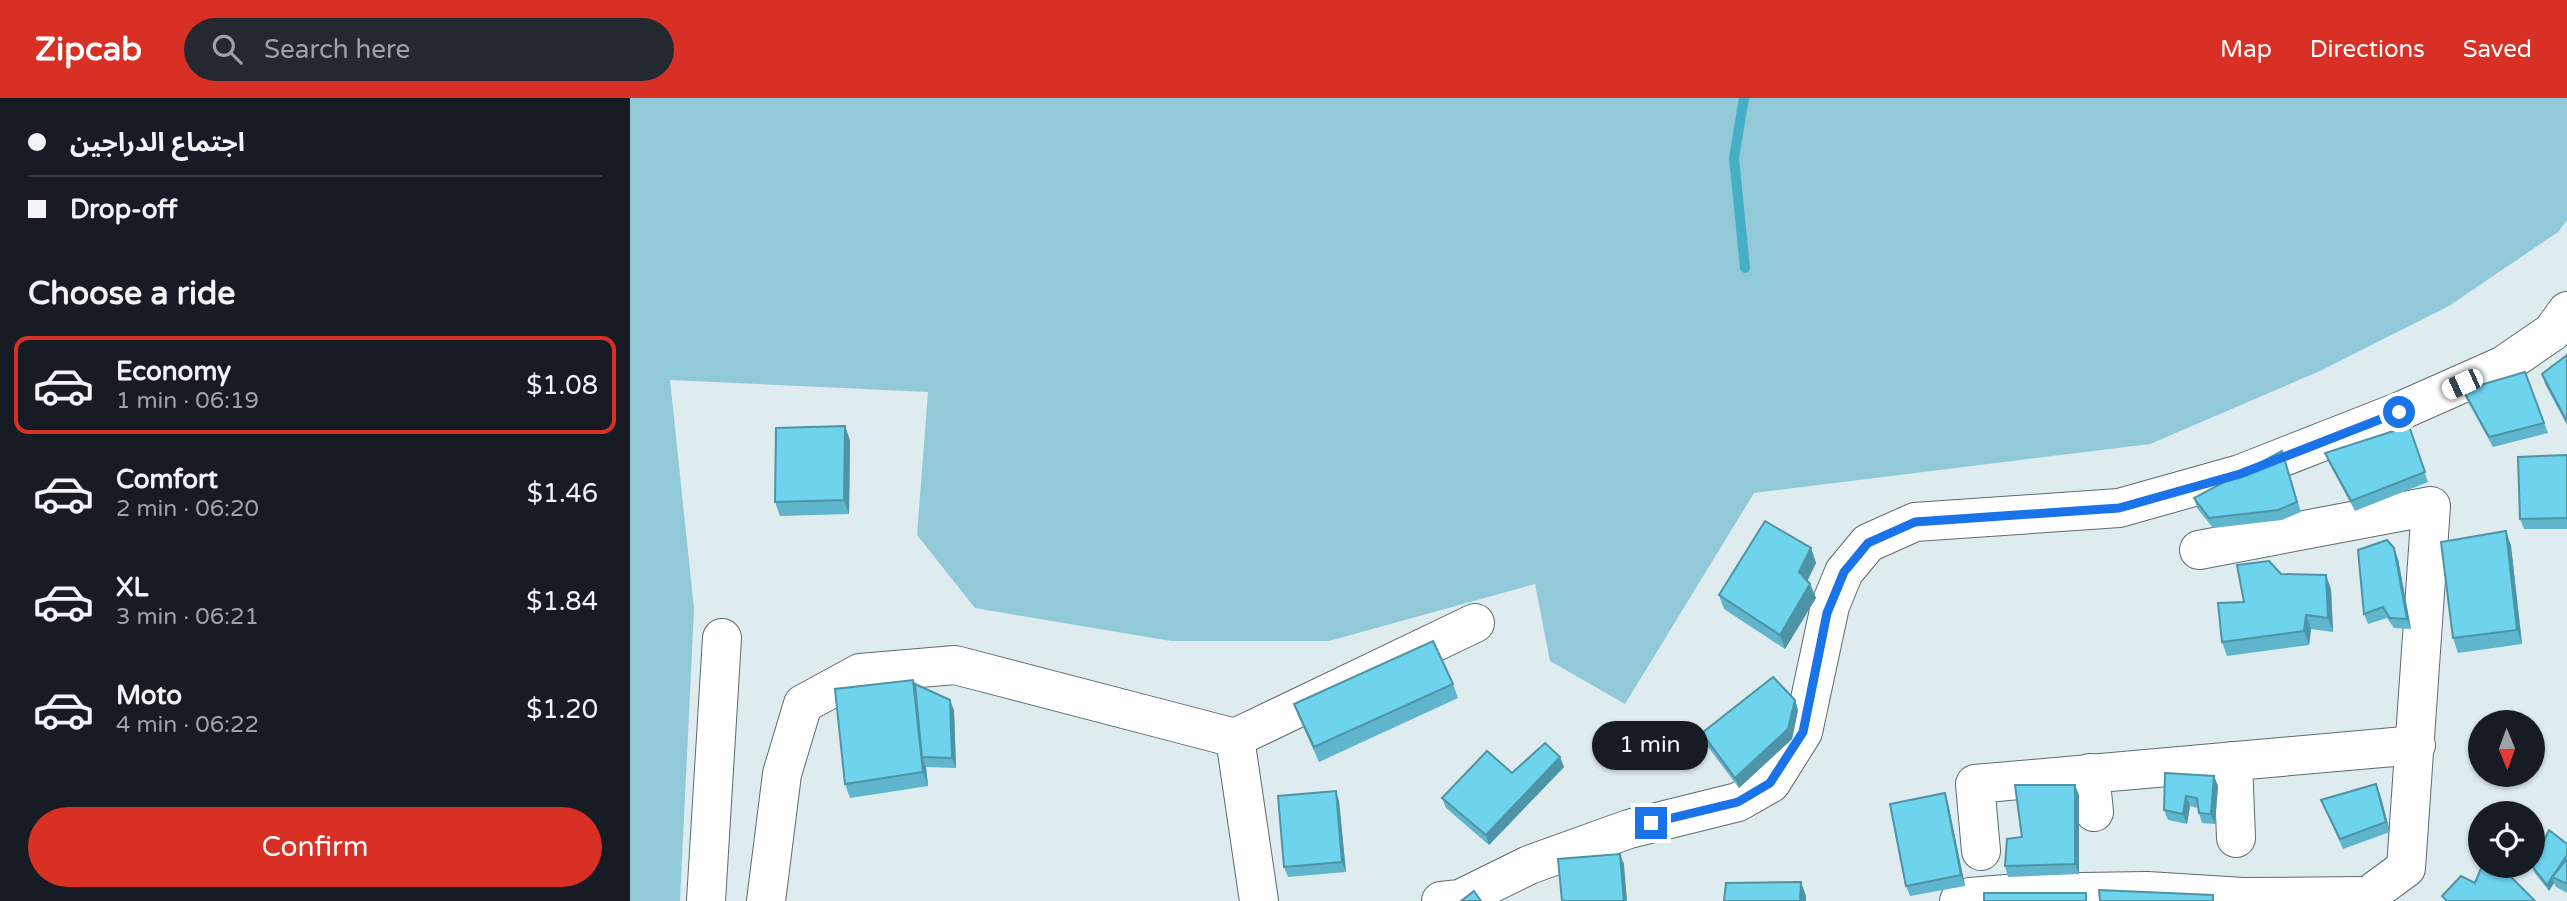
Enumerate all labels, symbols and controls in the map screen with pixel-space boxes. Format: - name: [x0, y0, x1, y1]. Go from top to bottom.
- search box: [184, 18, 674, 81]
- text: Zipcab: [35, 30, 142, 69]
- icon: search: [208, 30, 246, 68]
- text: Search here: [264, 34, 410, 65]
- text: Map: [2220, 35, 2272, 64]
- text: Directions: [2310, 35, 2425, 64]
- text: Saved: [2463, 35, 2532, 64]
- text: اجتماع الدراجين: [70, 127, 245, 158]
- text: Drop-off: [70, 194, 177, 225]
- text: Choose a ride: [28, 275, 235, 313]
- icon: car: [32, 354, 95, 417]
- text: Economy: [116, 356, 231, 387]
- car: [2439, 366, 2486, 402]
- text: $1.08: [526, 370, 598, 401]
- text: 1 min · 06:19: [116, 387, 259, 415]
- route start: [2383, 396, 2415, 428]
- icon: car: [32, 462, 95, 525]
- text: Comfort: [116, 464, 218, 495]
- text: $1.46: [527, 478, 598, 509]
- text: 2 min · 06:20: [116, 495, 259, 523]
- icon: car: [32, 570, 95, 633]
- text: XL: [116, 572, 148, 603]
- text: $1.84: [526, 586, 598, 617]
- text: 3 min · 06:21: [116, 603, 259, 631]
- icon: car: [32, 678, 95, 741]
- text: Moto: [116, 680, 182, 711]
- text: $1.20: [526, 694, 598, 725]
- north arrow: [2468, 710, 2544, 788]
- map controls: [2468, 710, 2545, 878]
- text: 4 min · 06:22: [116, 711, 259, 739]
- callout: 1 min: [1593, 722, 1709, 770]
- text: 1 min: [1619, 731, 1681, 759]
- button: locate: [2468, 801, 2545, 878]
- button: Confirm: [28, 807, 602, 887]
- route end: [1635, 807, 1667, 839]

